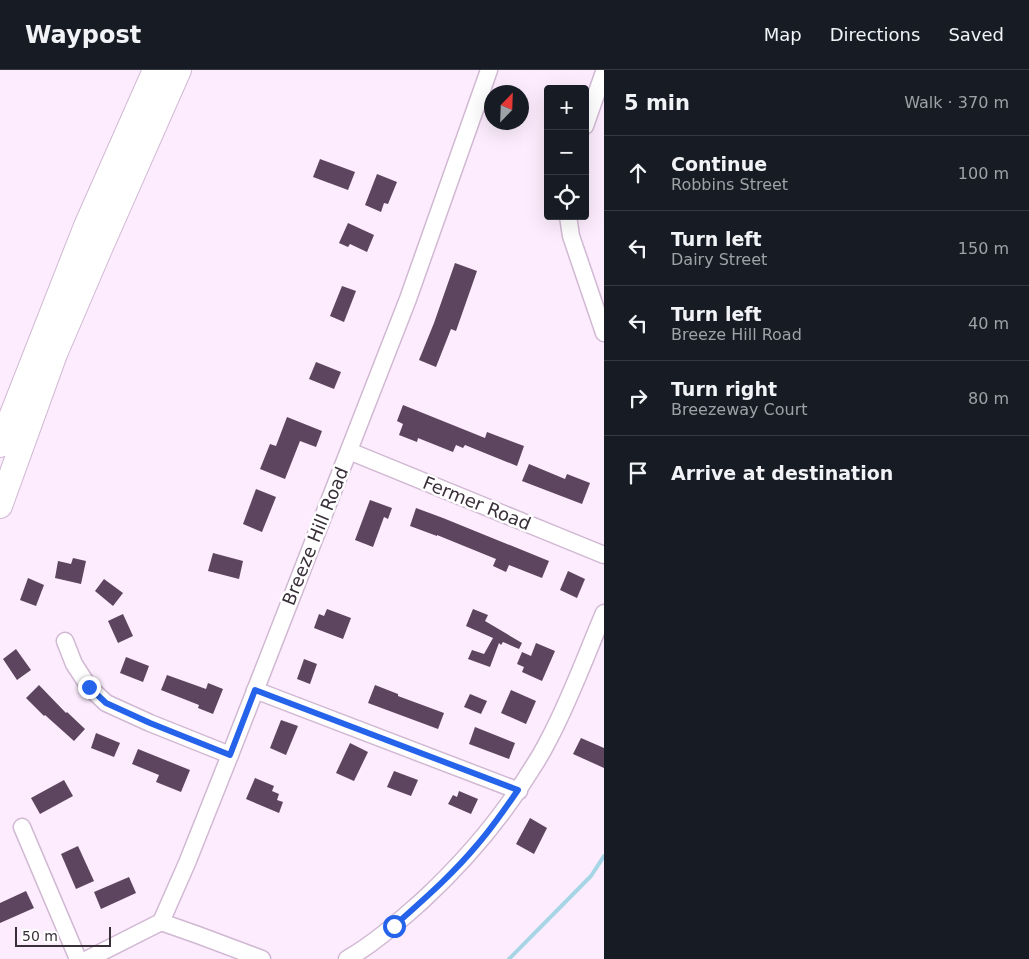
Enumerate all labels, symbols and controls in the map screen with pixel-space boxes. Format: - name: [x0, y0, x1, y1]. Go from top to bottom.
- text: Waypost: [25, 21, 141, 49]
- text: Map: [764, 24, 802, 45]
- text: Directions: [830, 24, 920, 45]
- text: Saved: [948, 24, 1004, 45]
- north arrow: [484, 85, 529, 130]
- map controls: [544, 85, 589, 220]
- button: +: [544, 85, 589, 130]
- text: 5 min: [624, 91, 690, 115]
- text: Walk · 370 m: [904, 93, 1009, 112]
- button: −: [544, 130, 589, 175]
- text: Continue: [671, 153, 767, 175]
- icon: ahead: [624, 159, 652, 187]
- text: 100 m: [958, 164, 1009, 183]
- button: locate: [544, 175, 589, 220]
- text: Robbins Street: [671, 175, 788, 194]
- text: Turn left: [671, 228, 762, 250]
- icon: left: [624, 234, 652, 262]
- text: 150 m: [958, 239, 1009, 258]
- text: Dairy Street: [671, 250, 767, 269]
- text: Turn left: [671, 303, 762, 325]
- icon: left: [624, 309, 652, 337]
- text: 40 m: [968, 314, 1009, 333]
- text: Breeze Hill Road: [671, 325, 802, 344]
- text: Turn right: [671, 378, 777, 400]
- icon: right: [624, 384, 652, 412]
- text: 80 m: [968, 389, 1009, 408]
- text: Breezeway Court: [671, 400, 808, 419]
- icon: arrive: [624, 459, 652, 487]
- text: Arrive at destination: [671, 462, 893, 484]
- street label: Breeze Hill Road: [278, 464, 352, 608]
- street label: Fermer Road: [420, 472, 534, 534]
- route end: [78, 676, 101, 699]
- route start: [383, 915, 406, 938]
- scale bar: [15, 924, 111, 947]
- text: 50 m: [22, 928, 58, 944]

